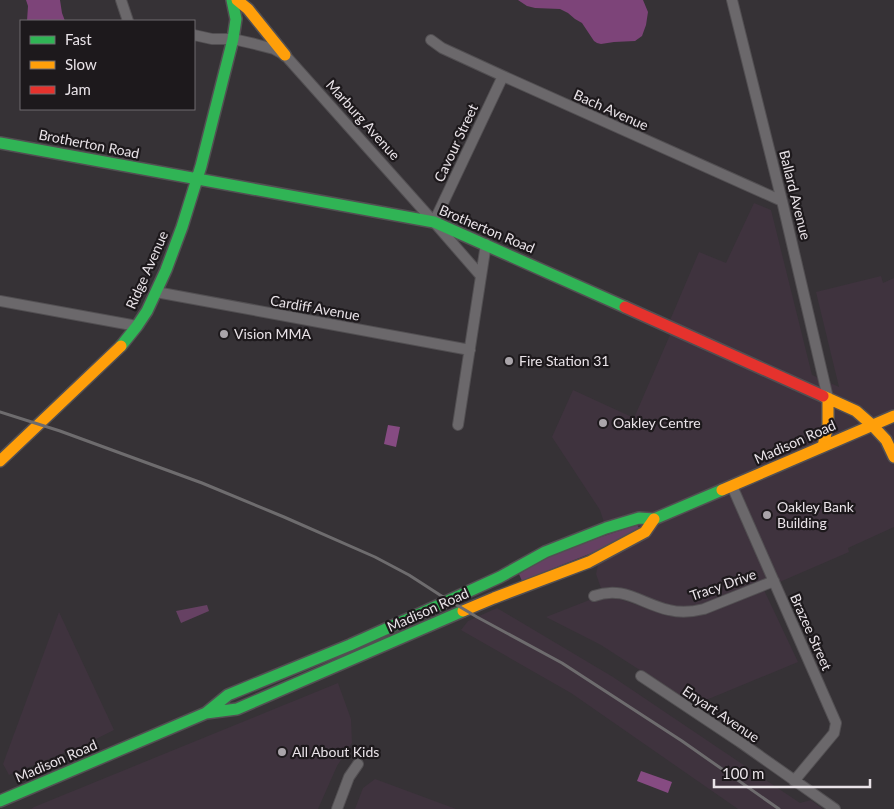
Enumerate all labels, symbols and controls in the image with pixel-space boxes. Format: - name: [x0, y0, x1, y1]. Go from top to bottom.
- legend: [20, 20, 195, 110]
- text: Fast: [65, 30, 92, 48]
- text: Slow: [65, 55, 97, 73]
- street label: Marburg Avenue: [323, 76, 404, 163]
- text: Jam: [65, 80, 91, 98]
- street label: Bach Avenue: [571, 86, 651, 134]
- street label: Cavour Street: [430, 101, 481, 185]
- street label: Brotherton Road: [37, 125, 141, 162]
- street label: Ballard Avenue: [776, 148, 815, 241]
- street label: Brotherton Road: [437, 201, 538, 256]
- street label: Ridge Avenue: [122, 228, 171, 312]
- street label: Cardiff Avenue: [269, 291, 361, 324]
- place label: Vision MMA: [234, 325, 312, 342]
- marker: Vision MMA: [218, 328, 230, 340]
- place label: Fire Station 31: [519, 352, 609, 369]
- marker: Fire Station 31: [503, 355, 515, 367]
- place label: Oakley Centre: [613, 414, 701, 431]
- street label: Madison Road: [751, 416, 838, 467]
- marker: Oakley Centre: [597, 417, 609, 429]
- place label: Oakley Bank Building: [777, 498, 855, 531]
- marker: Oakley Bank Building: [761, 509, 773, 521]
- street label: Tracy Drive: [687, 565, 758, 604]
- street label: Madison Road: [384, 584, 471, 635]
- street label: Brazee Street: [787, 591, 836, 673]
- street label: Enyart Avenue: [680, 682, 763, 746]
- street label: Madison Road: [12, 736, 99, 785]
- place label: All About Kids: [292, 743, 379, 760]
- marker: All About Kids: [276, 746, 288, 758]
- scale bar: [714, 756, 870, 788]
- text: 100 m: [722, 764, 764, 782]

